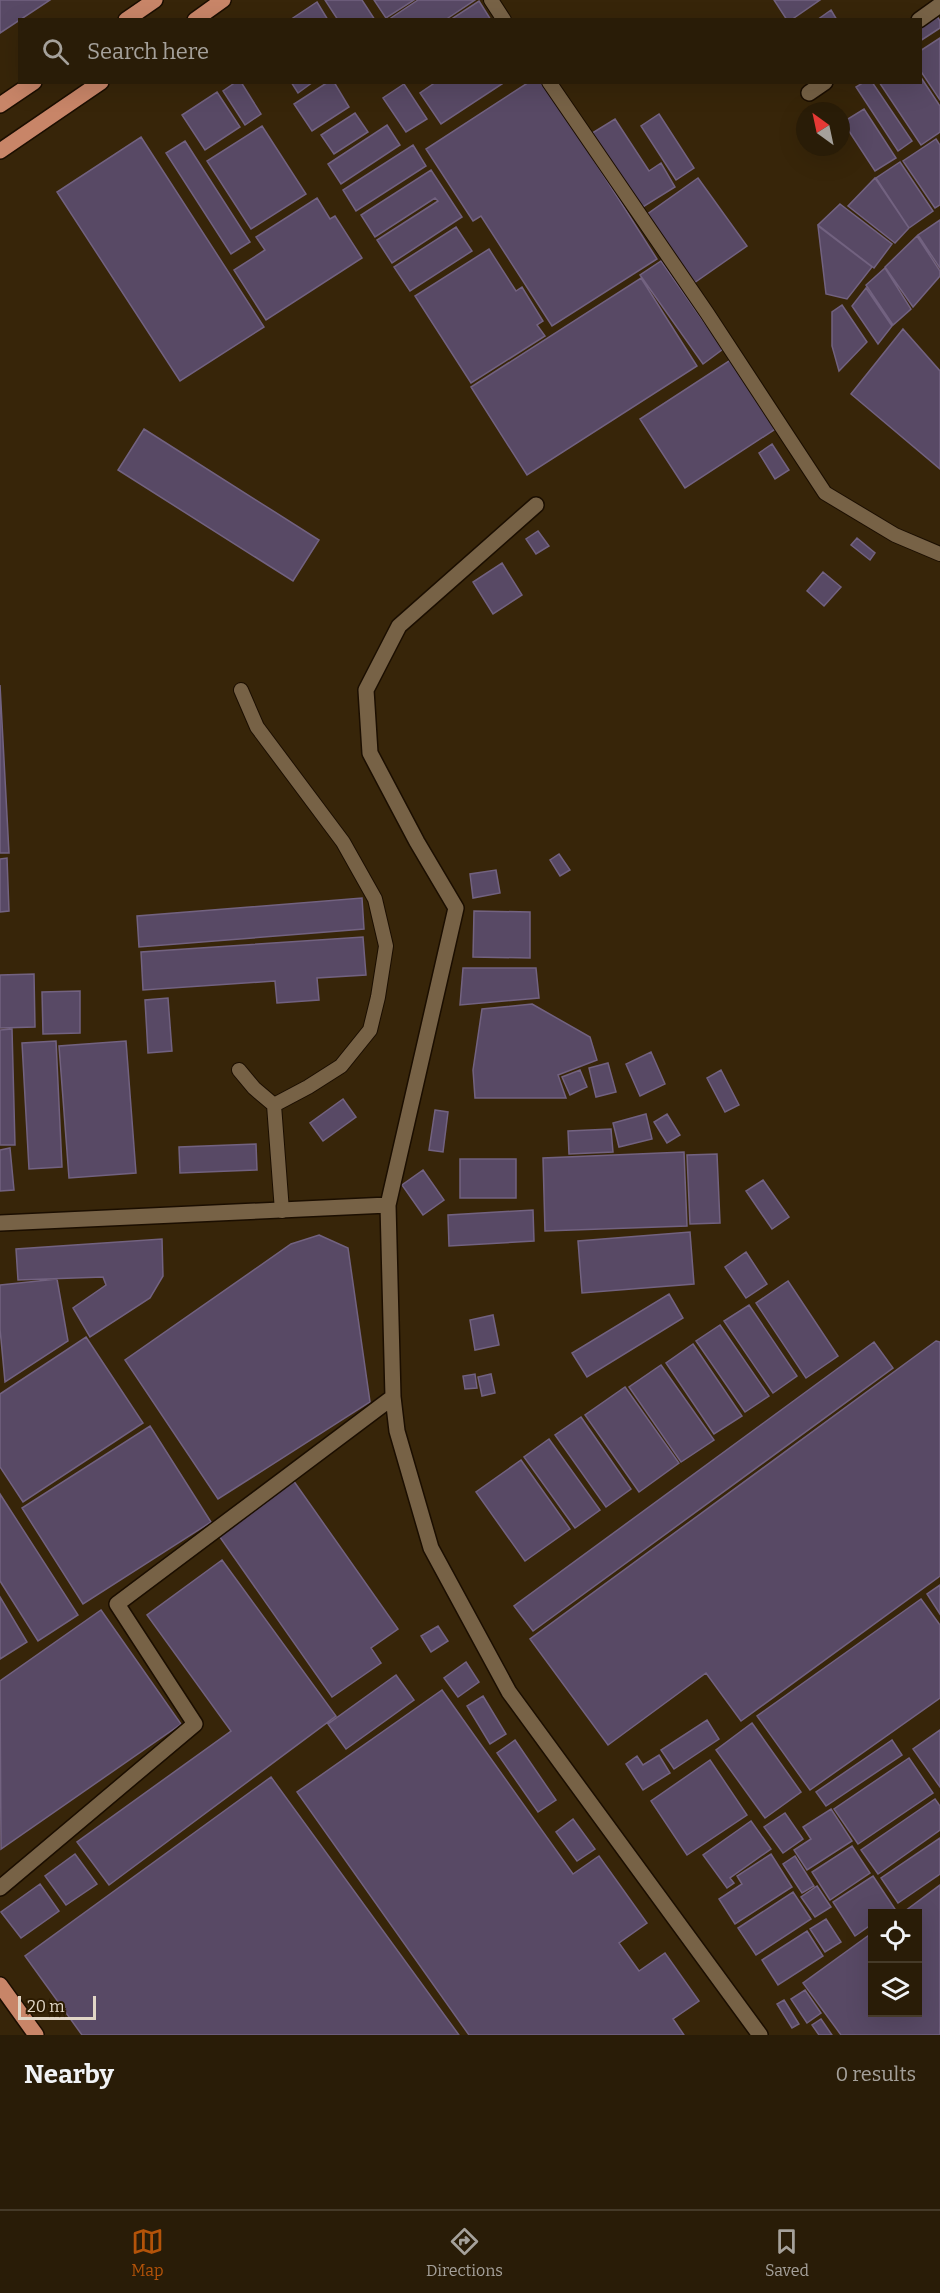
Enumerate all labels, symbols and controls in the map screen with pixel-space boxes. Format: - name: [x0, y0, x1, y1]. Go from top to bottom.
- search box: [18, 18, 922, 84]
- icon: search: [39, 35, 72, 68]
- text: Search here: [87, 38, 209, 65]
- north arrow: [796, 102, 850, 156]
- map controls: [868, 1909, 922, 2017]
- button: locate: [868, 1909, 922, 1963]
- button: layers: [868, 1963, 922, 2017]
- scale bar: [18, 1993, 96, 2020]
- text: 20 m: [27, 1997, 64, 2016]
- text: Nearby: [24, 2059, 114, 2090]
- text: 0 results: [836, 2062, 916, 2086]
- tab: Map: [131, 2225, 164, 2280]
- tab: Directions: [426, 2225, 503, 2280]
- tab: Saved: [765, 2225, 809, 2280]

